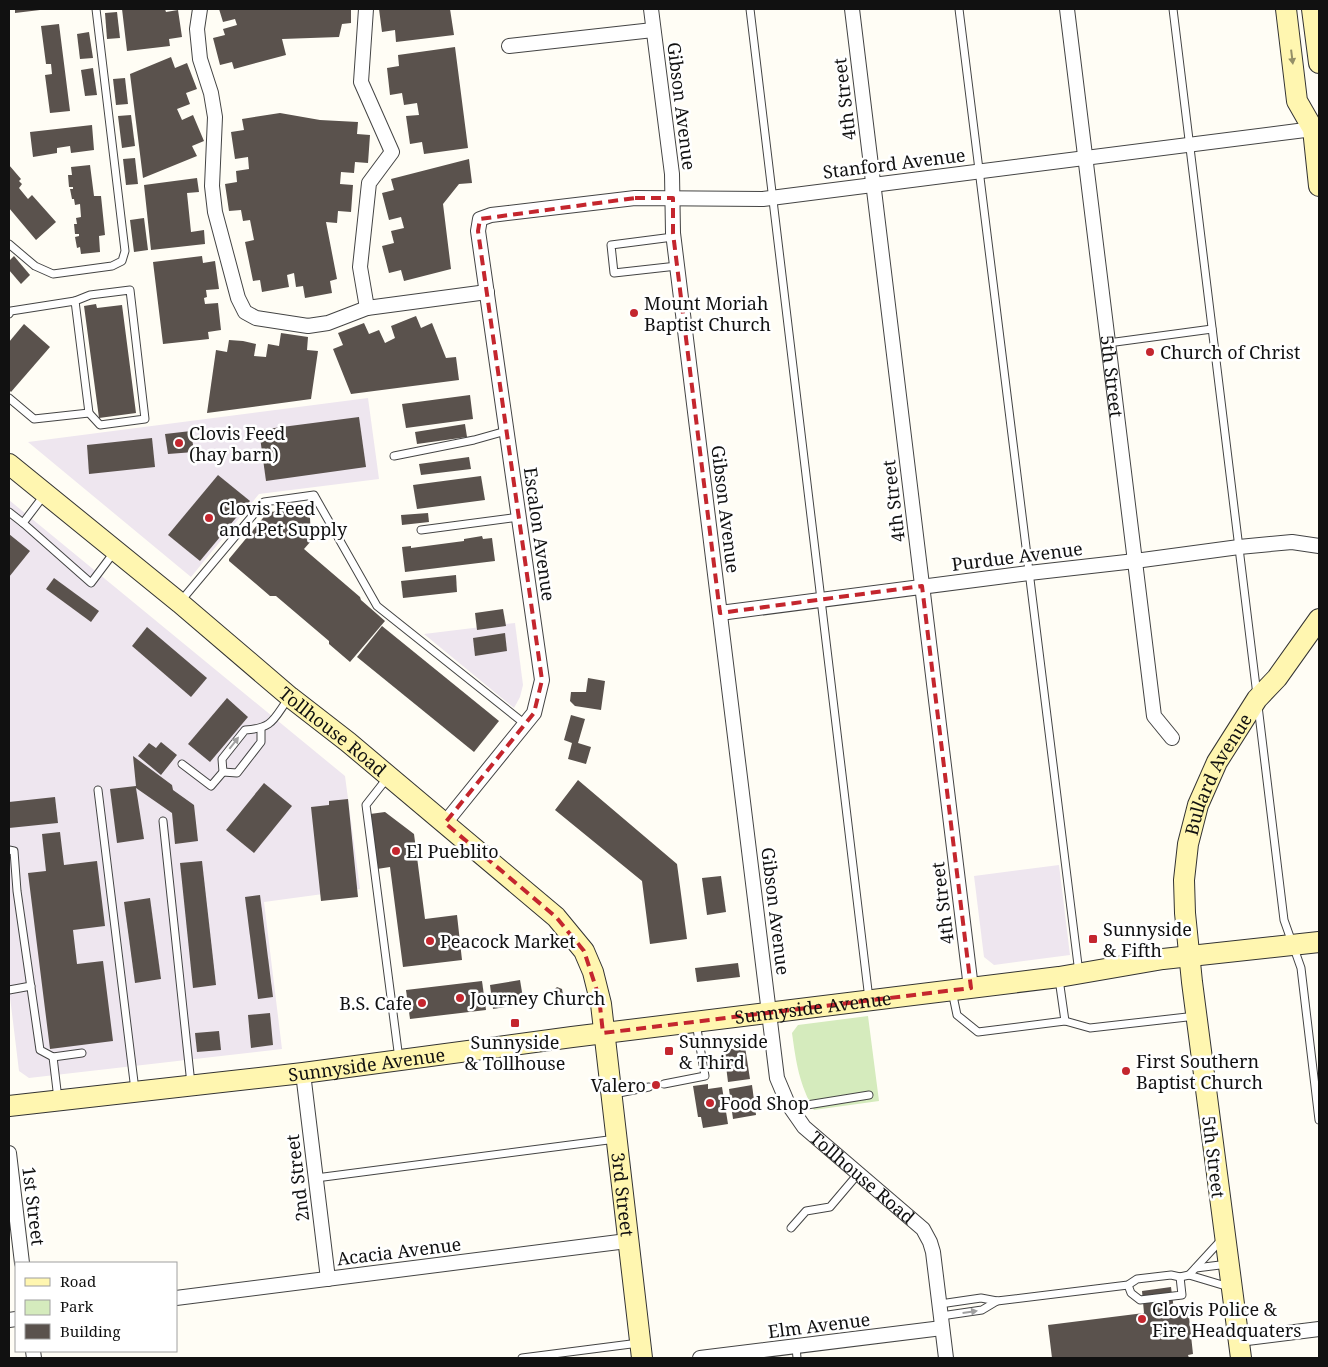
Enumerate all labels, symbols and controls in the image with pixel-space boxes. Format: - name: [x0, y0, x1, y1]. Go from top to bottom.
- street label: Gibson Avenue: [662, 41, 702, 171]
- one-way arrow: [1288, 49, 1296, 65]
- street label: 4th Street: [827, 56, 861, 142]
- street label: Stanford Avenue: [821, 142, 967, 184]
- place label: Mount Moriah Baptist Church: [644, 291, 771, 336]
- marker: Mount Moriah Baptist Church: [628, 307, 640, 319]
- street label: 5th Street: [1095, 334, 1129, 419]
- place label: Church of Christ: [1160, 340, 1300, 364]
- marker: Church of Christ: [1144, 346, 1156, 358]
- place label: Clovis Feed (hay barn): [189, 421, 285, 466]
- marker: Clovis Feed (hay barn): [173, 437, 185, 449]
- street label: Gibson Avenue: [706, 444, 746, 574]
- street label: 4th Street: [876, 458, 910, 544]
- street label: Escalon Avenue: [519, 466, 561, 602]
- place label: Clovis Feed and Pet Supply: [219, 496, 348, 541]
- marker: Clovis Feed and Pet Supply: [203, 512, 215, 524]
- street label: Purdue Avenue: [950, 536, 1084, 576]
- street label: Tollhouse Road: [274, 681, 392, 781]
- street label: Bullard Avenue: [1179, 709, 1257, 838]
- one-way arrow: [229, 737, 240, 750]
- place label: El Pueblito: [406, 839, 499, 863]
- marker: El Pueblito: [390, 845, 402, 857]
- street label: Gibson Avenue: [756, 846, 796, 976]
- street label: 4th Street: [925, 860, 959, 946]
- place label: Sunnyside & Fifth: [1103, 917, 1192, 962]
- place label: Peacock Market: [440, 929, 576, 953]
- marker: Sunnyside & Fifth: [1087, 933, 1099, 945]
- marker: Peacock Market: [424, 935, 436, 947]
- place label: Journey Church: [469, 986, 606, 1010]
- street label: Sunnyside Avenue: [733, 986, 893, 1029]
- place label: B.S. Cafe: [339, 991, 412, 1015]
- marker: Journey Church: [454, 992, 466, 1004]
- marker: B.S. Cafe: [416, 997, 428, 1009]
- marker: Sunnyside & Tollhouse: [509, 1017, 521, 1029]
- place label: Sunnyside & Third: [679, 1029, 768, 1074]
- place label: Sunnyside & Tollhouse: [465, 1030, 565, 1075]
- street label: Sunnyside Avenue: [287, 1042, 446, 1087]
- marker: Sunnyside & Third: [663, 1045, 675, 1057]
- place label: First Southern Baptist Church: [1136, 1049, 1263, 1094]
- marker: First Southern Baptist Church: [1120, 1065, 1132, 1077]
- place label: Valero: [591, 1073, 646, 1097]
- marker: Valero: [650, 1079, 662, 1091]
- place label: Food Shop: [720, 1091, 809, 1115]
- marker: Food Shop: [704, 1097, 716, 1109]
- street label: 5th Street: [1197, 1114, 1231, 1200]
- street label: Tollhouse Road: [805, 1125, 920, 1229]
- street label: 2nd Street: [280, 1133, 314, 1223]
- street label: 3rd Street: [606, 1151, 640, 1238]
- street label: 1st Street: [17, 1165, 51, 1247]
- street label: Acacia Avenue: [335, 1231, 463, 1271]
- legend: [15, 1262, 178, 1352]
- text: Road: [60, 1271, 96, 1291]
- text: Park: [60, 1296, 94, 1316]
- place label: Clovis Police & Fire Headquaters: [1152, 1297, 1301, 1342]
- street label: Elm Avenue: [767, 1307, 871, 1343]
- one-way arrow: [962, 1308, 978, 1316]
- marker: Clovis Police & Fire Headquaters: [1136, 1313, 1148, 1325]
- text: Building: [60, 1321, 121, 1341]

